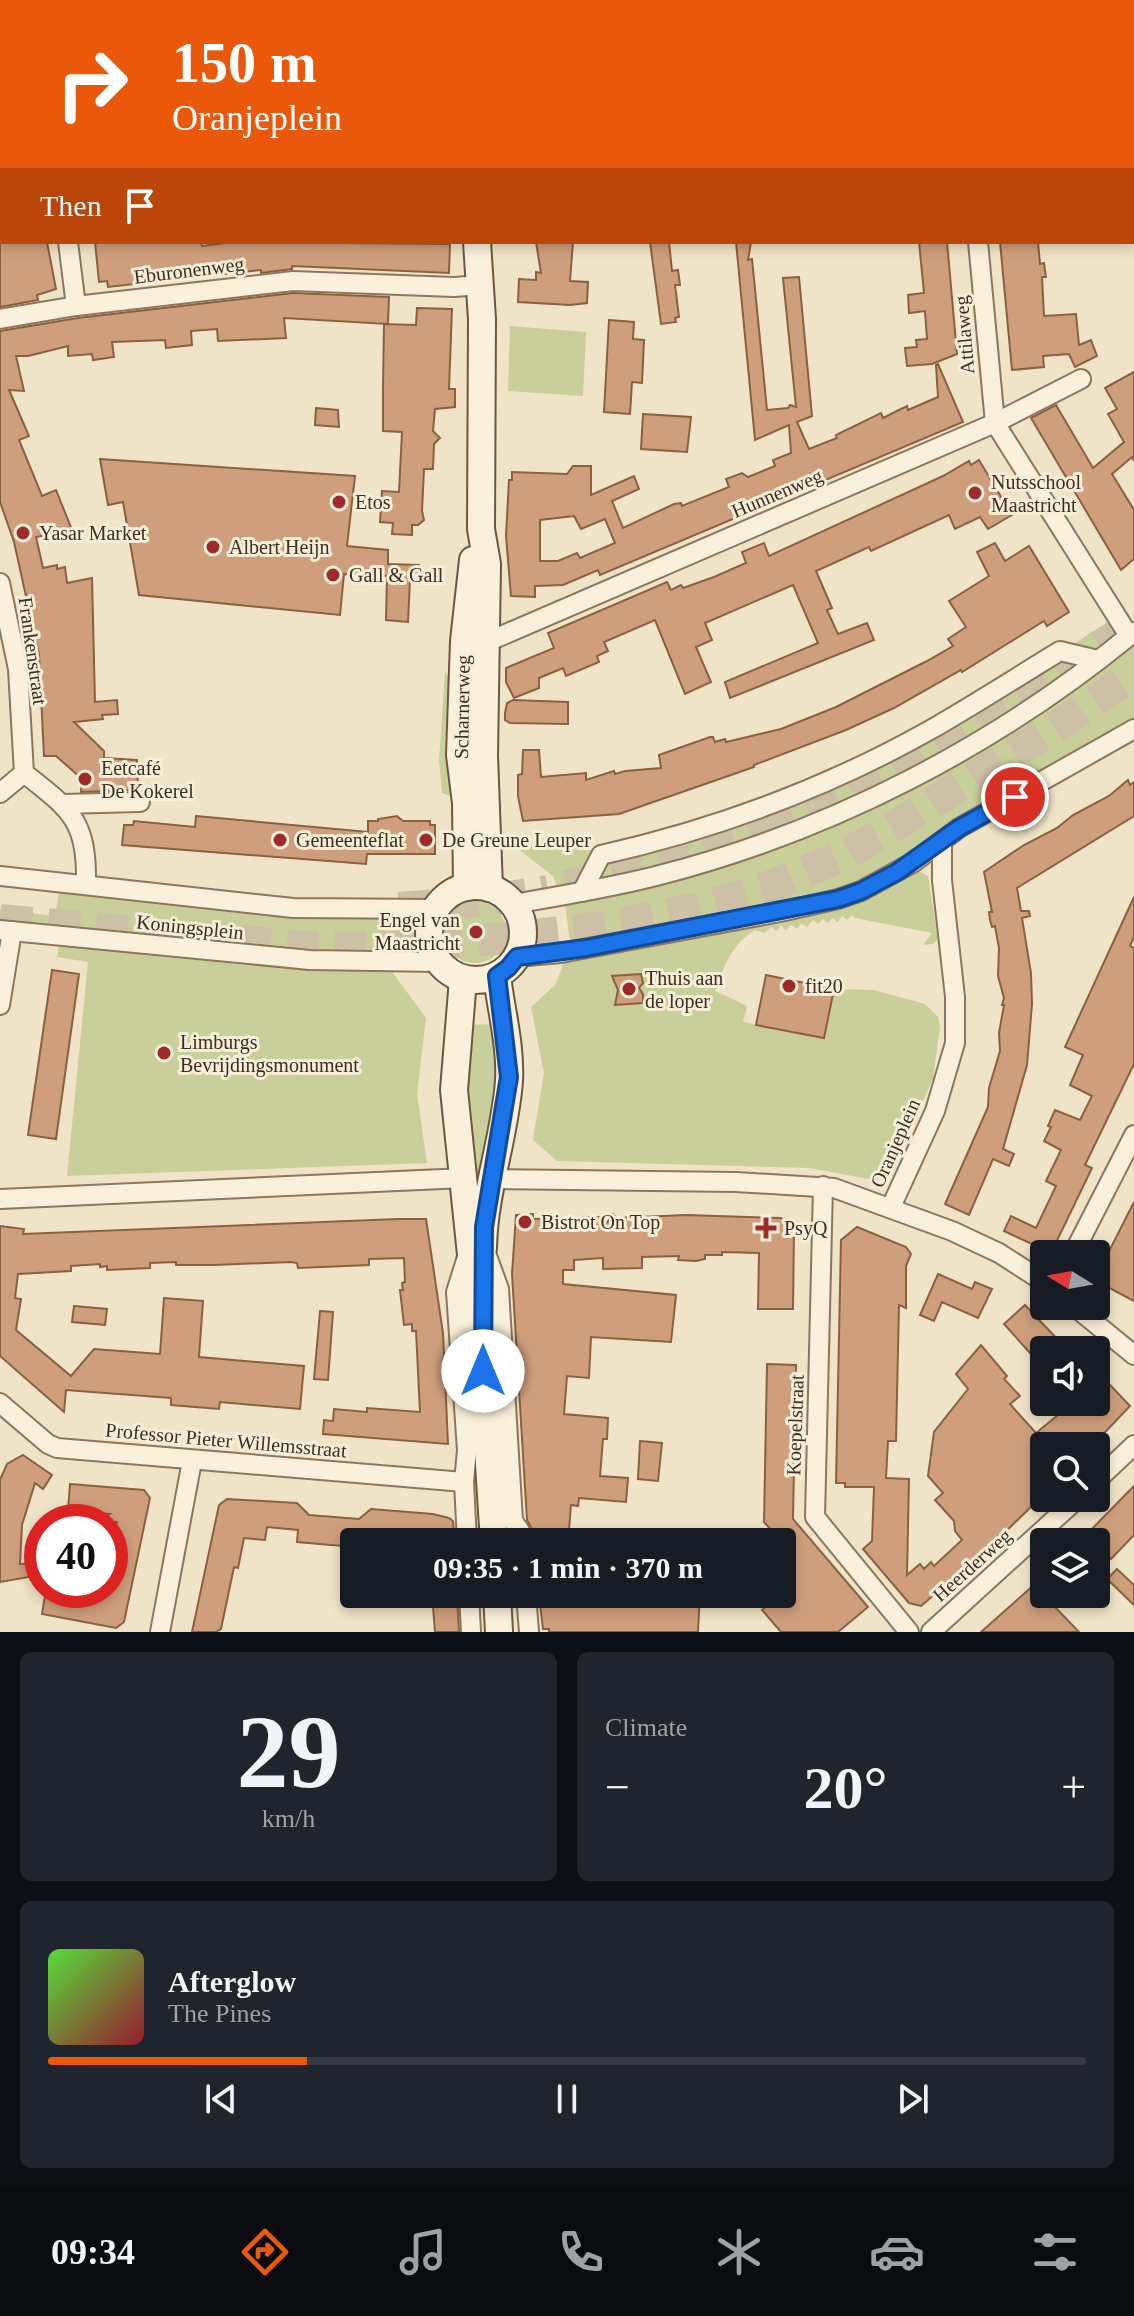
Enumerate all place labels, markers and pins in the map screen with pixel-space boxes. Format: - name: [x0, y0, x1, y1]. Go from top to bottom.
- place label: Nutsschool Maastricht: [991, 471, 1081, 516]
- marker: Nutsschool Maastricht: [966, 484, 984, 502]
- place label: Etos: [355, 491, 391, 513]
- marker: Etos: [330, 493, 348, 511]
- place label: Yasar Market: [39, 522, 147, 544]
- marker: Yasar Market: [14, 524, 32, 542]
- place label: Albert Heijn: [229, 536, 330, 559]
- marker: Albert Heijn: [204, 538, 222, 556]
- place label: Gall & Gall: [349, 564, 444, 586]
- marker: Gall & Gall: [324, 566, 342, 584]
- place label: Eetcafé De Kokerel: [101, 757, 194, 802]
- pin: [981, 763, 1049, 831]
- marker: Eetcafé De Kokerel: [76, 770, 94, 788]
- place label: Gemeenteflat: [296, 829, 404, 851]
- place label: De Greune Leuper: [442, 829, 591, 852]
- marker: Gemeenteflat: [271, 831, 289, 849]
- marker: De Greune Leuper: [417, 831, 435, 849]
- place label: Engel van Maastricht: [374, 909, 460, 954]
- marker: Engel van Maastricht: [467, 923, 485, 941]
- place label: Thuis aan de loper: [645, 967, 723, 1013]
- place label: fit20: [805, 975, 843, 997]
- marker: fit20: [780, 977, 798, 995]
- marker: Thuis aan de loper: [620, 980, 638, 998]
- place label: Limburgs Bevrijdingsmonument: [180, 1031, 359, 1077]
- marker: Limburgs Bevrijdingsmonument: [155, 1044, 173, 1062]
- place label: Bistrot On Top: [541, 1211, 660, 1234]
- marker: Bistrot On Top: [516, 1213, 534, 1231]
- marker: PsyQ: [755, 1217, 777, 1239]
- place label: PsyQ: [784, 1217, 828, 1240]

